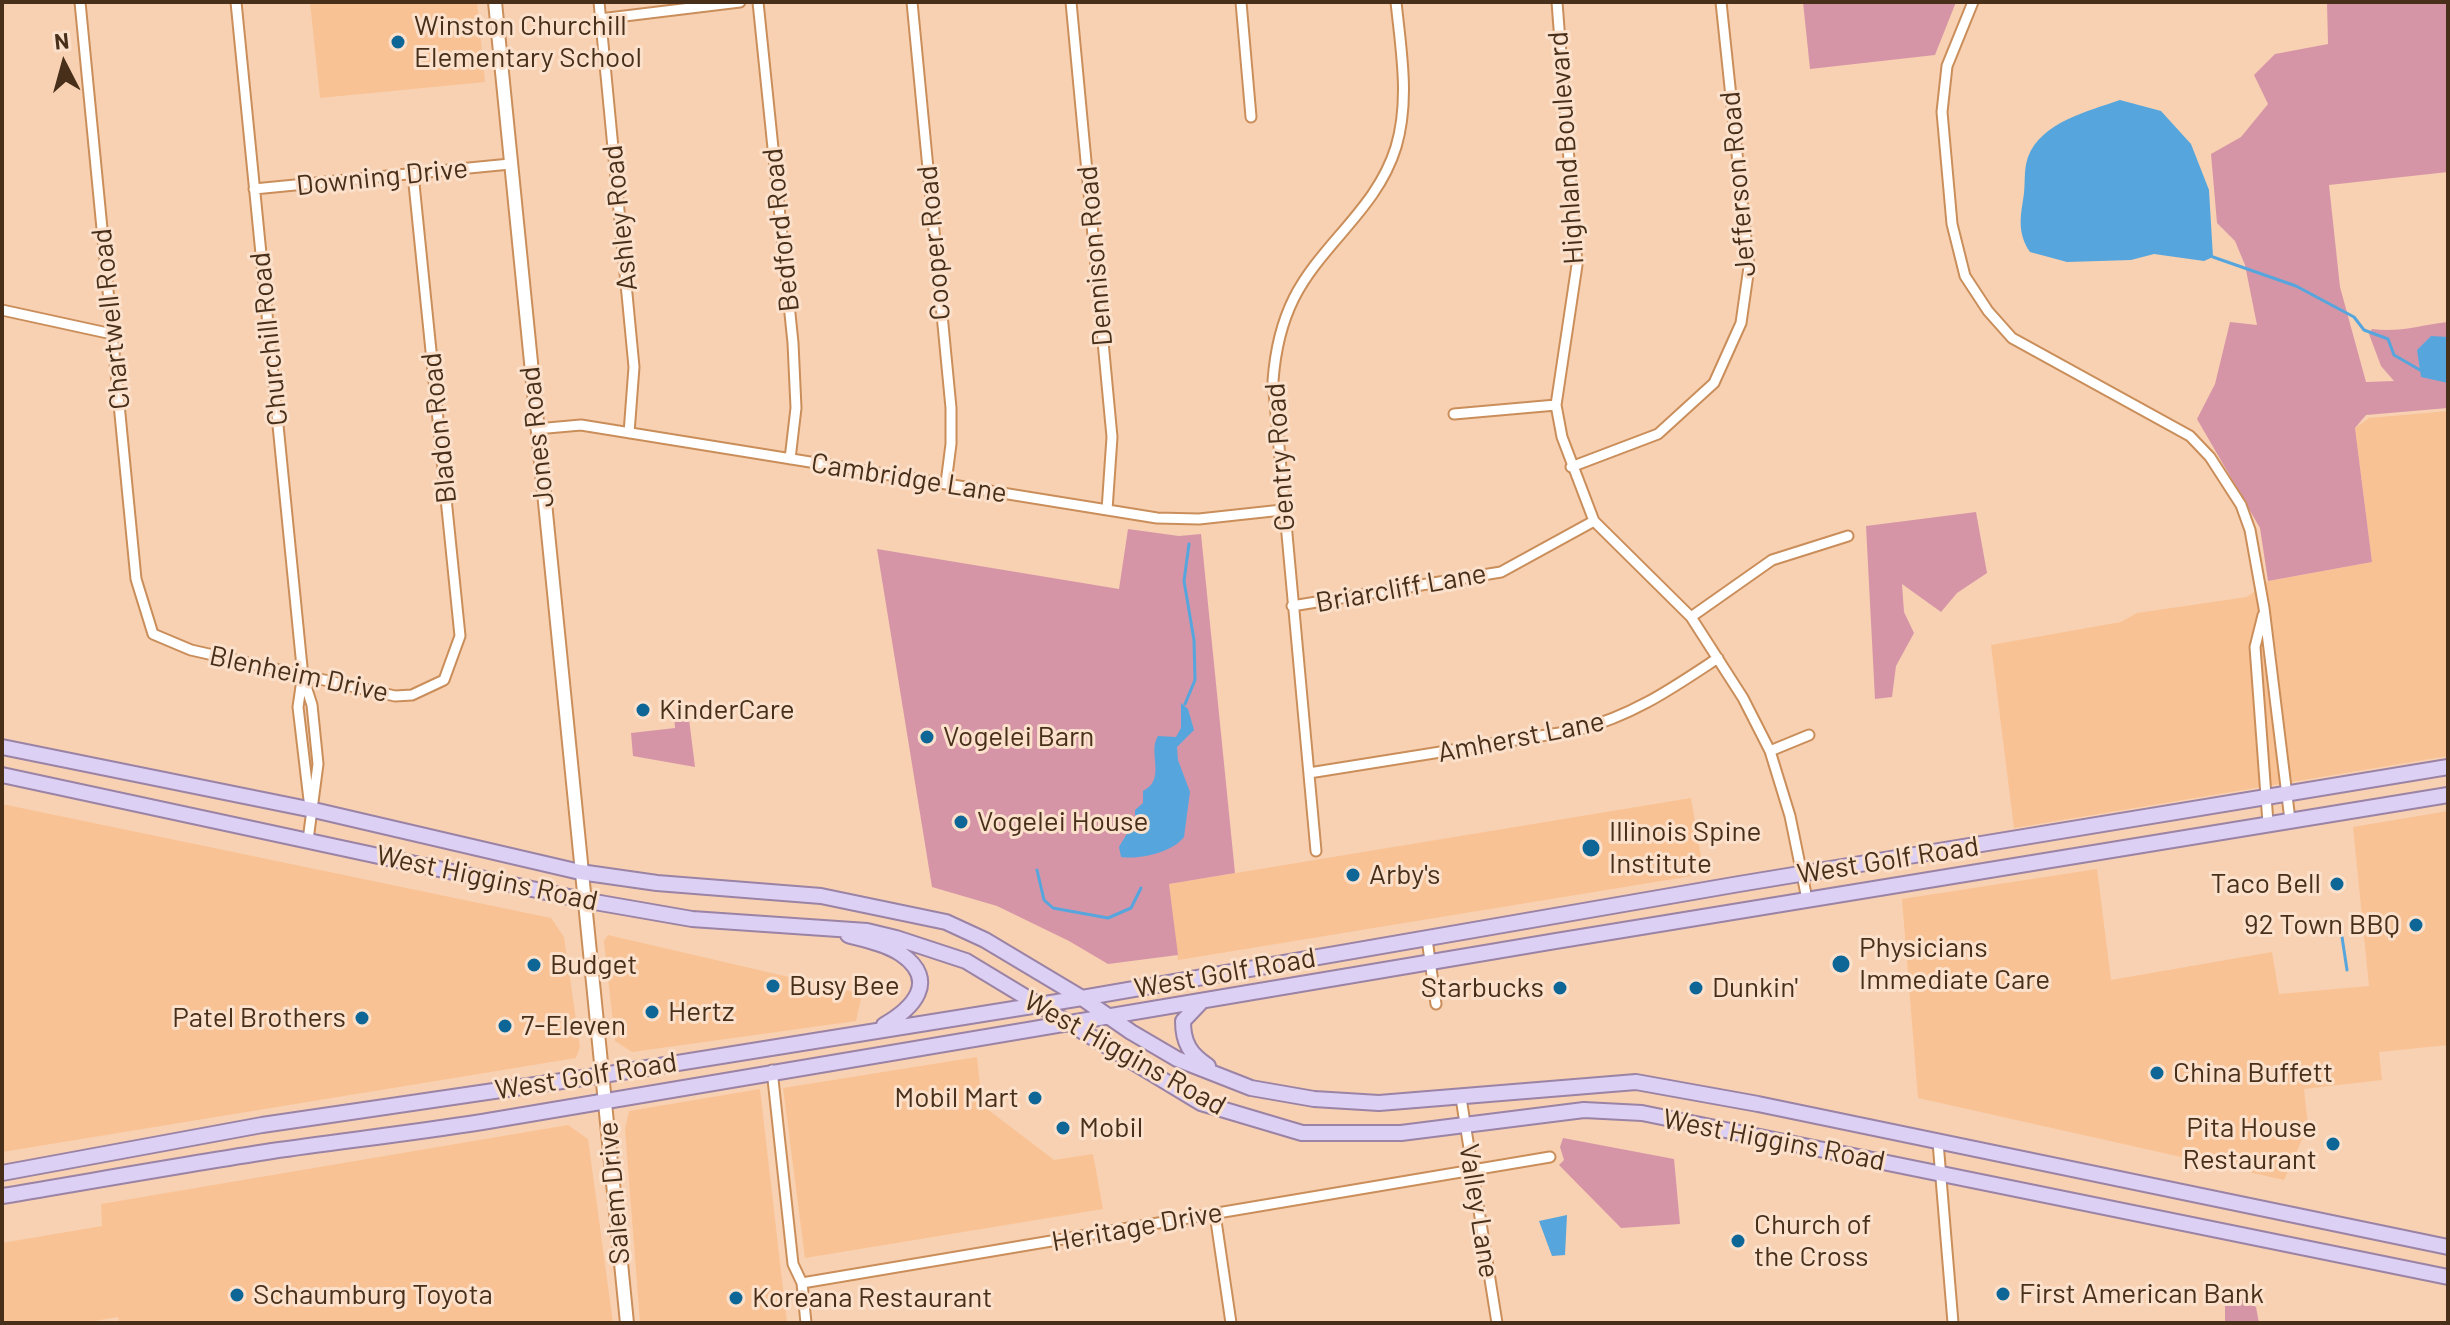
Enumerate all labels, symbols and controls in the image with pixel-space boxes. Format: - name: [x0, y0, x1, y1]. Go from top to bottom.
- place label: Winston Churchill Elementary School: [414, 9, 642, 75]
- north arrow: [24, 24, 104, 104]
- text: N: [53, 26, 70, 54]
- street label: Highland Boulevard: [1541, 30, 1591, 266]
- marker: Winston Churchill Elementary School: [389, 33, 407, 51]
- street label: Jefferson Road: [1713, 90, 1763, 278]
- street label: Ashley Road: [596, 143, 644, 293]
- street label: Bedford Road: [756, 146, 806, 314]
- street label: Downing Drive: [294, 151, 470, 203]
- street label: Cooper Road: [910, 164, 958, 322]
- street label: Dennison Road: [1070, 164, 1120, 348]
- street label: Chartwell Road: [85, 227, 137, 411]
- street label: Churchill Road: [243, 251, 295, 427]
- street label: Bladon Road: [414, 351, 464, 505]
- street label: Jones Road: [513, 365, 561, 509]
- street label: Gentry Road: [1258, 382, 1302, 532]
- street label: Cambridge Lane: [809, 446, 1009, 510]
- street label: Briarcliff Lane: [1313, 556, 1489, 620]
- street label: Blenheim Drive: [206, 639, 392, 709]
- place label: KinderCare: [659, 693, 795, 727]
- marker: KinderCare: [634, 701, 652, 719]
- street label: Amherst Lane: [1435, 704, 1607, 770]
- place label: Vogelei Barn: [943, 720, 1094, 754]
- marker: Vogelei Barn: [918, 728, 936, 746]
- place label: Vogelei House: [977, 805, 1148, 839]
- marker: Vogelei House: [952, 813, 970, 831]
- place label: Illinois Spine Institute: [1609, 815, 1761, 881]
- street label: West Golf Road: [1795, 829, 1981, 891]
- marker: Illinois Spine Institute: [1580, 837, 1602, 859]
- street label: West Higgins Road: [373, 838, 601, 918]
- place label: Arby's: [1369, 858, 1441, 892]
- marker: Arby's: [1344, 866, 1362, 884]
- place label: Taco Bell: [2210, 867, 2321, 901]
- marker: Taco Bell: [2328, 875, 2346, 893]
- place label: 92 Town BBQ: [2244, 908, 2400, 942]
- marker: 92 Town BBQ: [2407, 916, 2425, 934]
- place label: Physicians Immediate Care: [1859, 931, 2050, 997]
- street label: West Golf Road: [1132, 941, 1318, 1005]
- place label: Budget: [550, 948, 637, 982]
- marker: Physicians Immediate Care: [1830, 953, 1852, 975]
- marker: Budget: [525, 956, 543, 974]
- place label: Busy Bee: [789, 969, 900, 1003]
- place label: Starbucks: [1421, 971, 1544, 1005]
- place label: Dunkin': [1712, 971, 1798, 1005]
- marker: Busy Bee: [764, 977, 782, 995]
- marker: Starbucks: [1551, 979, 1569, 997]
- marker: Dunkin': [1687, 979, 1705, 997]
- street label: West Higgins Road: [1018, 984, 1232, 1122]
- place label: Hertz: [668, 995, 734, 1029]
- place label: Patel Brothers: [172, 1001, 346, 1035]
- marker: Hertz: [643, 1003, 661, 1021]
- marker: Patel Brothers: [353, 1009, 371, 1027]
- place label: 7-Eleven: [521, 1009, 626, 1043]
- marker: 7-Eleven: [496, 1017, 514, 1035]
- street label: West Golf Road: [493, 1045, 679, 1107]
- place label: China Buffett: [2173, 1056, 2333, 1090]
- marker: China Buffett: [2148, 1064, 2166, 1082]
- place label: Mobil Mart: [894, 1081, 1019, 1115]
- marker: Mobil Mart: [1026, 1089, 1044, 1107]
- street label: West Higgins Road: [1660, 1102, 1888, 1178]
- place label: Mobil: [1079, 1111, 1143, 1145]
- place label: Pita House Restaurant: [2183, 1111, 2317, 1177]
- marker: Mobil: [1054, 1119, 1072, 1137]
- street label: Salem Drive: [591, 1120, 637, 1266]
- marker: Pita House Restaurant: [2324, 1135, 2342, 1153]
- street label: Valley Lane: [1452, 1141, 1506, 1281]
- street label: Heritage Drive: [1049, 1195, 1225, 1259]
- place label: Church of the Cross: [1754, 1208, 1871, 1274]
- marker: Church of the Cross: [1729, 1232, 1747, 1250]
- place label: First American Bank: [2019, 1277, 2264, 1311]
- place label: Schaumburg Toyota: [253, 1278, 493, 1312]
- place label: Koreana Restaurant: [752, 1281, 992, 1315]
- marker: First American Bank: [1994, 1285, 2012, 1303]
- marker: Schaumburg Toyota: [228, 1286, 246, 1304]
- marker: Koreana Restaurant: [727, 1289, 745, 1307]

